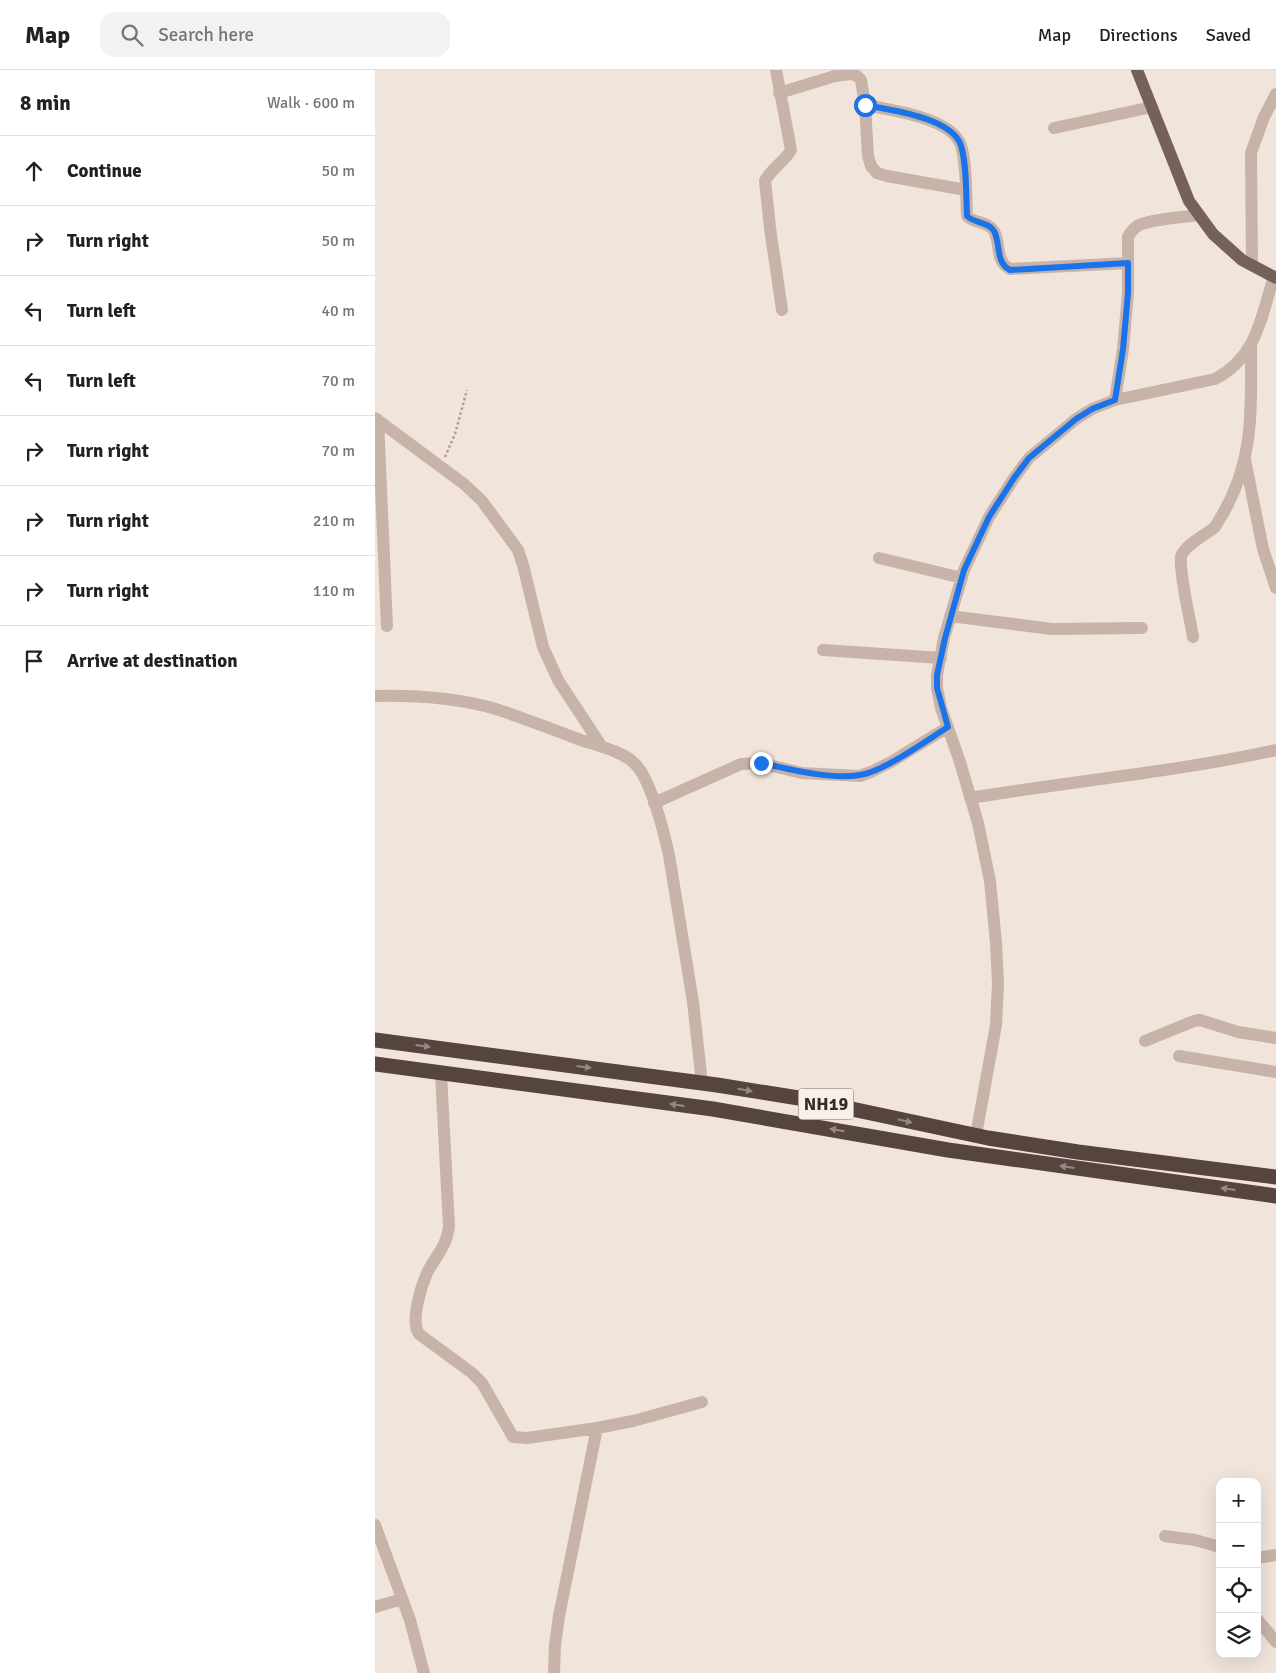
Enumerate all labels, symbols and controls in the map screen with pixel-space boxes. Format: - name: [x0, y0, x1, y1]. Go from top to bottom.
- search box: [100, 12, 450, 57]
- text: Map: [25, 20, 70, 50]
- icon: search: [118, 21, 146, 49]
- text: Search here: [158, 23, 254, 47]
- text: Map: [1038, 24, 1071, 46]
- text: Directions: [1099, 24, 1178, 46]
- text: Saved: [1206, 24, 1251, 46]
- text: 8 min: [20, 90, 71, 116]
- text: Walk · 600 m: [267, 93, 355, 113]
- route start: [854, 94, 877, 117]
- icon: ahead: [20, 157, 48, 185]
- text: Continue: [67, 159, 142, 183]
- text: 50 m: [321, 161, 355, 181]
- icon: right: [20, 227, 48, 255]
- text: Turn right: [67, 229, 149, 253]
- text: 50 m: [321, 231, 355, 251]
- icon: left: [20, 297, 48, 325]
- text: Turn left: [67, 299, 136, 323]
- text: 40 m: [321, 301, 355, 321]
- icon: left: [20, 367, 48, 395]
- text: Turn left: [67, 369, 136, 393]
- text: 70 m: [321, 371, 355, 391]
- icon: right: [20, 437, 48, 465]
- text: Turn right: [67, 439, 149, 463]
- text: 70 m: [321, 441, 355, 461]
- icon: right: [20, 507, 48, 535]
- text: Turn right: [67, 509, 149, 533]
- text: 210 m: [313, 511, 355, 531]
- icon: right: [20, 577, 48, 605]
- text: Turn right: [67, 579, 149, 603]
- text: 110 m: [313, 581, 355, 601]
- icon: arrive: [20, 647, 48, 675]
- text: Arrive at destination: [67, 649, 238, 673]
- route end: [750, 752, 773, 775]
- one-way arrow: [416, 1042, 432, 1050]
- one-way arrow: [577, 1063, 593, 1071]
- one-way arrow: [738, 1086, 754, 1094]
- road number: NH19: [799, 1089, 853, 1120]
- one-way arrow: [668, 1100, 684, 1108]
- one-way arrow: [897, 1117, 912, 1125]
- one-way arrow: [829, 1126, 845, 1134]
- one-way arrow: [1058, 1163, 1074, 1171]
- one-way arrow: [1219, 1185, 1235, 1193]
- map controls: [1216, 1478, 1261, 1658]
- button: +: [1216, 1478, 1261, 1523]
- button: −: [1216, 1523, 1261, 1568]
- button: locate: [1216, 1568, 1261, 1613]
- button: layers: [1216, 1613, 1261, 1658]

